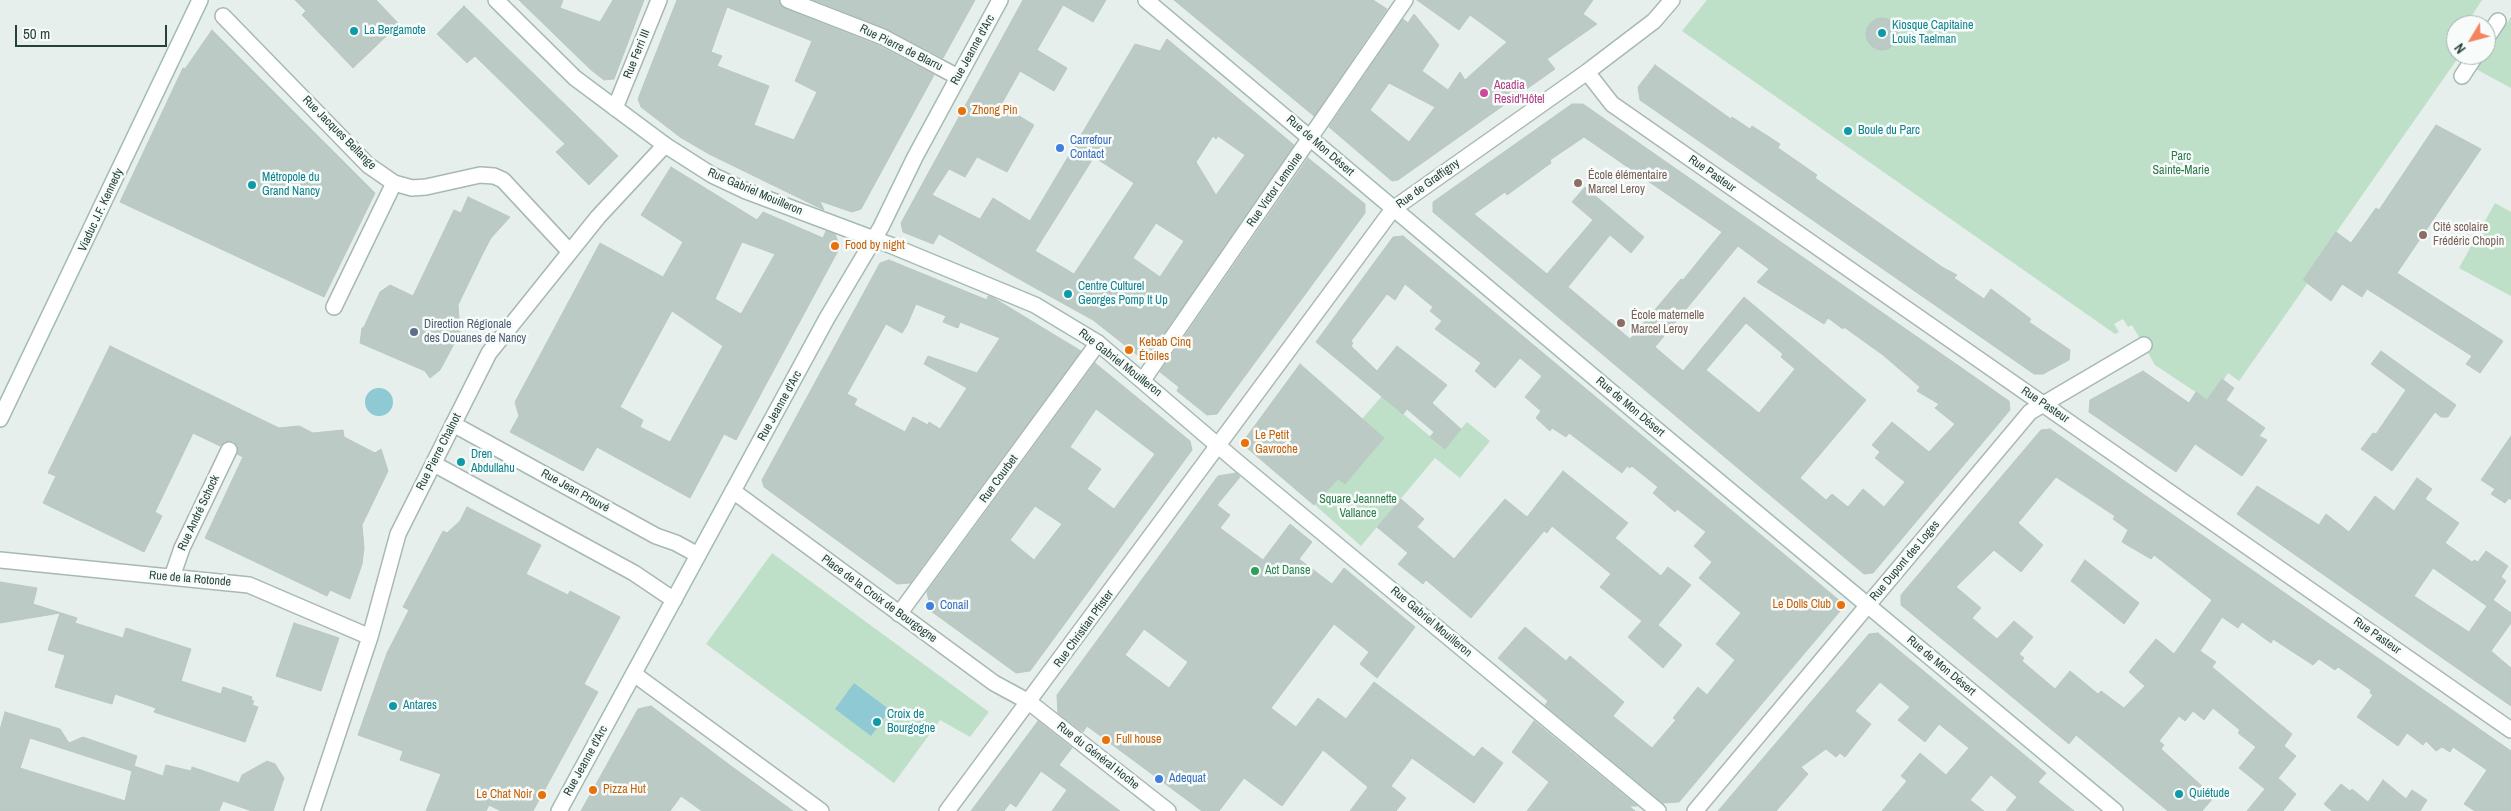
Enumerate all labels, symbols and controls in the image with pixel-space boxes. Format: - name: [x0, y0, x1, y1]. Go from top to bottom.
- street label: Rue Jeanne d'Arc: [948, 12, 998, 88]
- scale bar: [18, 15, 170, 47]
- north arrow: [2446, 15, 2496, 65]
- place label: Kiosque Capitaine Louis Taelman: [1892, 19, 1974, 47]
- street label: Rue Pierre de Blarru: [857, 22, 945, 74]
- text: 50 m: [23, 23, 50, 44]
- place label: La Bergamote: [364, 24, 426, 38]
- marker: La Bergamote: [348, 25, 360, 37]
- street label: Rue Ferri III: [621, 27, 653, 81]
- marker: Kiosque Capitaine Louis Taelman: [1876, 27, 1888, 39]
- text: N: [2450, 40, 2470, 57]
- place label: Acadia Resid'Hôtel: [1494, 79, 1545, 107]
- marker: Acadia Resid'Hôtel: [1478, 87, 1490, 99]
- street label: Rue Jacques Bellange: [299, 93, 379, 173]
- place label: Zhong Pin: [972, 104, 1017, 118]
- marker: Zhong Pin: [956, 105, 968, 117]
- street label: Rue de Mon Désert: [1283, 113, 1357, 179]
- place label: Boule du Parc: [1858, 124, 1920, 138]
- marker: Boule du Parc: [1842, 125, 1854, 137]
- place label: Carrefour Contact: [1070, 134, 1112, 162]
- marker: Carrefour Contact: [1054, 142, 1066, 154]
- street label: Rue Victor Lemoine: [1244, 150, 1306, 230]
- park label: Parc Sainte-Marie: [2153, 150, 2209, 178]
- street label: Rue Pasteur: [1685, 152, 1739, 196]
- street label: Rue de Graffigny: [1394, 156, 1462, 212]
- street label: Rue Gabriel Mouilleron: [705, 165, 805, 219]
- street label: Viaduc J.F. Kennedy: [75, 166, 127, 254]
- place label: École élémentaire Marcel Leroy: [1588, 169, 1667, 197]
- place label: Métropole du Grand Nancy: [262, 171, 320, 199]
- marker: École élémentaire Marcel Leroy: [1572, 177, 1584, 189]
- marker: Métropole du Grand Nancy: [246, 179, 258, 191]
- place label: Cité scolaire Frédéric Chopin: [2433, 221, 2504, 249]
- marker: Cité scolaire Frédéric Chopin: [2417, 229, 2429, 241]
- place label: Food by night: [845, 239, 905, 253]
- marker: Food by night: [829, 240, 841, 252]
- place label: Centre Culturel Georges Pomp It Up: [1078, 280, 1168, 308]
- marker: Centre Culturel Georges Pomp It Up: [1062, 288, 1074, 300]
- place label: École maternelle Marcel Leroy: [1631, 309, 1704, 337]
- marker: École maternelle Marcel Leroy: [1615, 317, 1627, 329]
- place label: Direction Régionale des Douanes de Nancy: [424, 318, 526, 346]
- marker: Direction Régionale des Douanes de Nancy: [408, 326, 420, 338]
- street label: Rue Gabriel Mouilleron: [1075, 326, 1165, 400]
- place label: Kebab Cinq Étoiles: [1139, 336, 1191, 364]
- marker: Kebab Cinq Étoiles: [1123, 344, 1135, 356]
- street label: Rue Jeanne d'Arc: [755, 368, 805, 444]
- street label: Rue de Mon Désert: [1593, 374, 1667, 440]
- street label: Rue Pasteur: [2018, 384, 2072, 426]
- street label: Rue Pierre Chalnot: [413, 411, 465, 493]
- place label: Le Petit Gavroche: [1255, 429, 1298, 457]
- marker: Le Petit Gavroche: [1239, 437, 1251, 449]
- place label: Dren Abdullahu: [471, 448, 515, 476]
- street label: Rue Courbet: [977, 452, 1021, 506]
- marker: Dren Abdullahu: [455, 456, 467, 468]
- street label: Rue Jean Prouvé: [538, 466, 612, 516]
- street label: Rue André Schock: [175, 473, 223, 553]
- park label: Square Jeannette Vallance: [1319, 493, 1397, 521]
- street label: Rue Dupont des Loges: [1867, 518, 1943, 604]
- street label: Place de la Croix de Bourgogne: [818, 552, 940, 646]
- place label: Act Danse: [1265, 564, 1310, 578]
- marker: Act Danse: [1249, 565, 1261, 577]
- street label: Rue de la Rotonde: [149, 568, 231, 590]
- street label: Rue Gabriel Mouilleron: [1387, 584, 1475, 660]
- street label: Rue Christian Pfister: [1051, 588, 1117, 670]
- place label: Le Dolls Club: [1772, 598, 1831, 612]
- place label: Conail: [940, 599, 968, 613]
- marker: Le Dolls Club: [1835, 599, 1847, 611]
- marker: Conail: [924, 600, 936, 612]
- street label: Rue Pasteur: [2350, 614, 2404, 658]
- street label: Rue de Mon Désert: [1904, 633, 1978, 699]
- place label: Antares: [403, 699, 437, 713]
- marker: Antares: [387, 700, 399, 712]
- place label: Croix de Bourgogne: [887, 708, 935, 736]
- marker: Croix de Bourgogne: [871, 716, 883, 728]
- street label: Rue du Général Hoche: [1054, 719, 1142, 793]
- street label: Rue Jeanne d'Arc: [561, 723, 611, 799]
- place label: Full house: [1116, 733, 1161, 747]
- marker: Full house: [1100, 734, 1112, 746]
- place label: Adequat: [1169, 772, 1206, 786]
- marker: Adequat: [1153, 773, 1165, 785]
- place label: Pizza Hut: [603, 783, 646, 797]
- marker: Pizza Hut: [587, 784, 599, 796]
- place label: Quiétude: [2189, 787, 2229, 801]
- place label: Le Chat Noir: [476, 788, 532, 802]
- marker: Quiétude: [2173, 788, 2185, 800]
- marker: Le Chat Noir: [536, 789, 548, 801]

